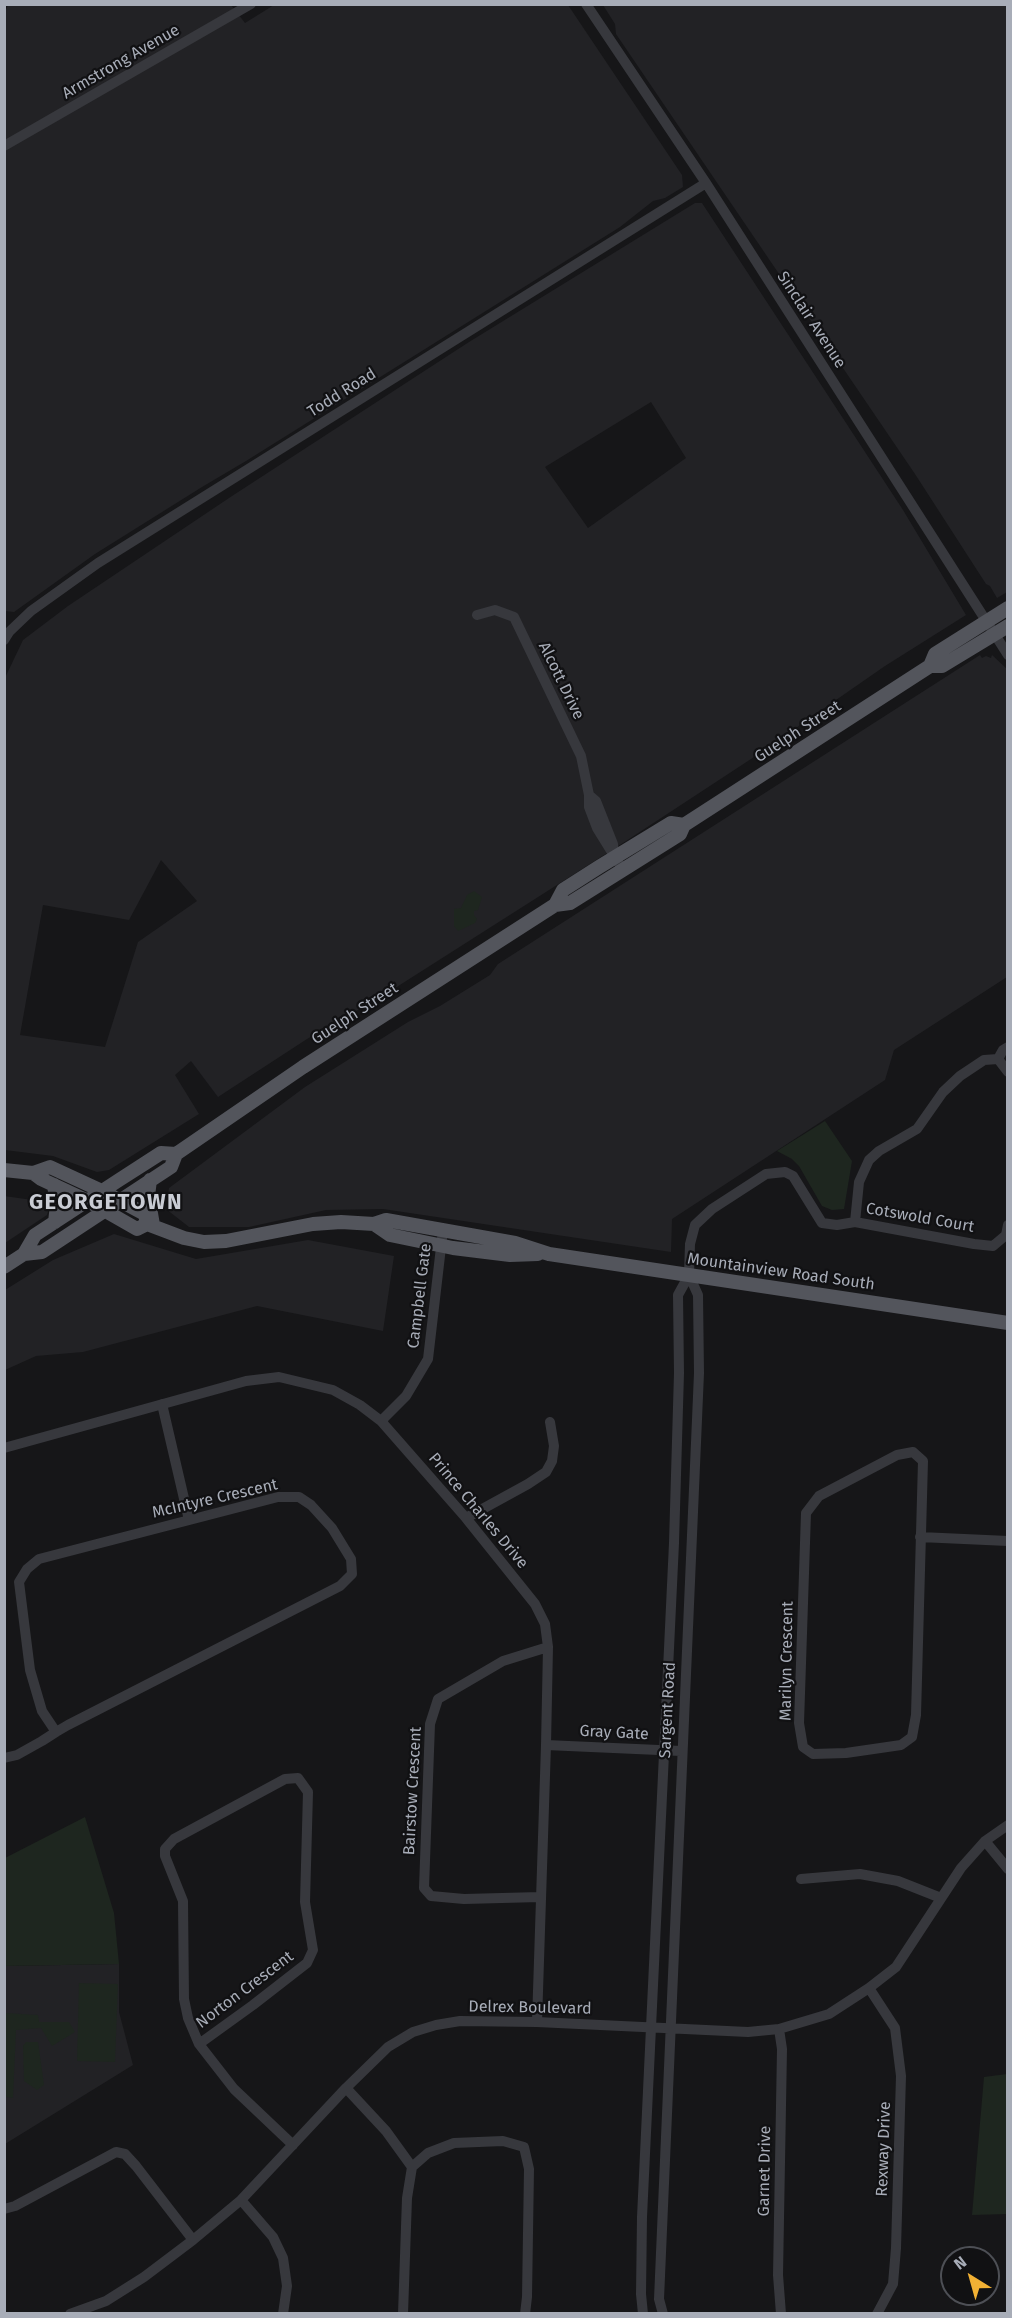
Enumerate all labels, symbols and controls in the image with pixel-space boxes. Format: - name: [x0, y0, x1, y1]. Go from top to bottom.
- street label: Armstrong Avenue: [59, 21, 183, 103]
- street label: Sinclair Avenue: [773, 268, 849, 372]
- street label: Todd Road: [304, 364, 380, 422]
- street label: Alcott Drive: [534, 639, 588, 723]
- street label: Guelph Street: [751, 697, 845, 767]
- street label: Guelph Street: [308, 979, 402, 1049]
- district label: GEORGETOWN: [29, 1190, 183, 1216]
- street label: Cotswold Court: [864, 1199, 976, 1237]
- street label: Campbell Gate: [404, 1242, 436, 1350]
- street label: Mountainview Road South: [686, 1249, 876, 1295]
- street label: Prince Charles Drive: [424, 1449, 532, 1573]
- street label: McIntyre Crescent: [150, 1475, 280, 1523]
- street label: Marilyn Crescent: [776, 1601, 798, 1721]
- street label: Sargent Road: [656, 1661, 680, 1759]
- street label: Gray Gate: [579, 1722, 649, 1744]
- street label: Bairstow Crescent: [400, 1726, 426, 1856]
- street label: Norton Crescent: [193, 1947, 297, 2033]
- street label: Delrex Boulevard: [468, 1997, 592, 2019]
- street label: Rexway Drive: [873, 2101, 895, 2197]
- street label: Garnet Drive: [755, 2126, 775, 2216]
- north arrow: [940, 2246, 1000, 2306]
- text: N: [950, 2252, 970, 2274]

